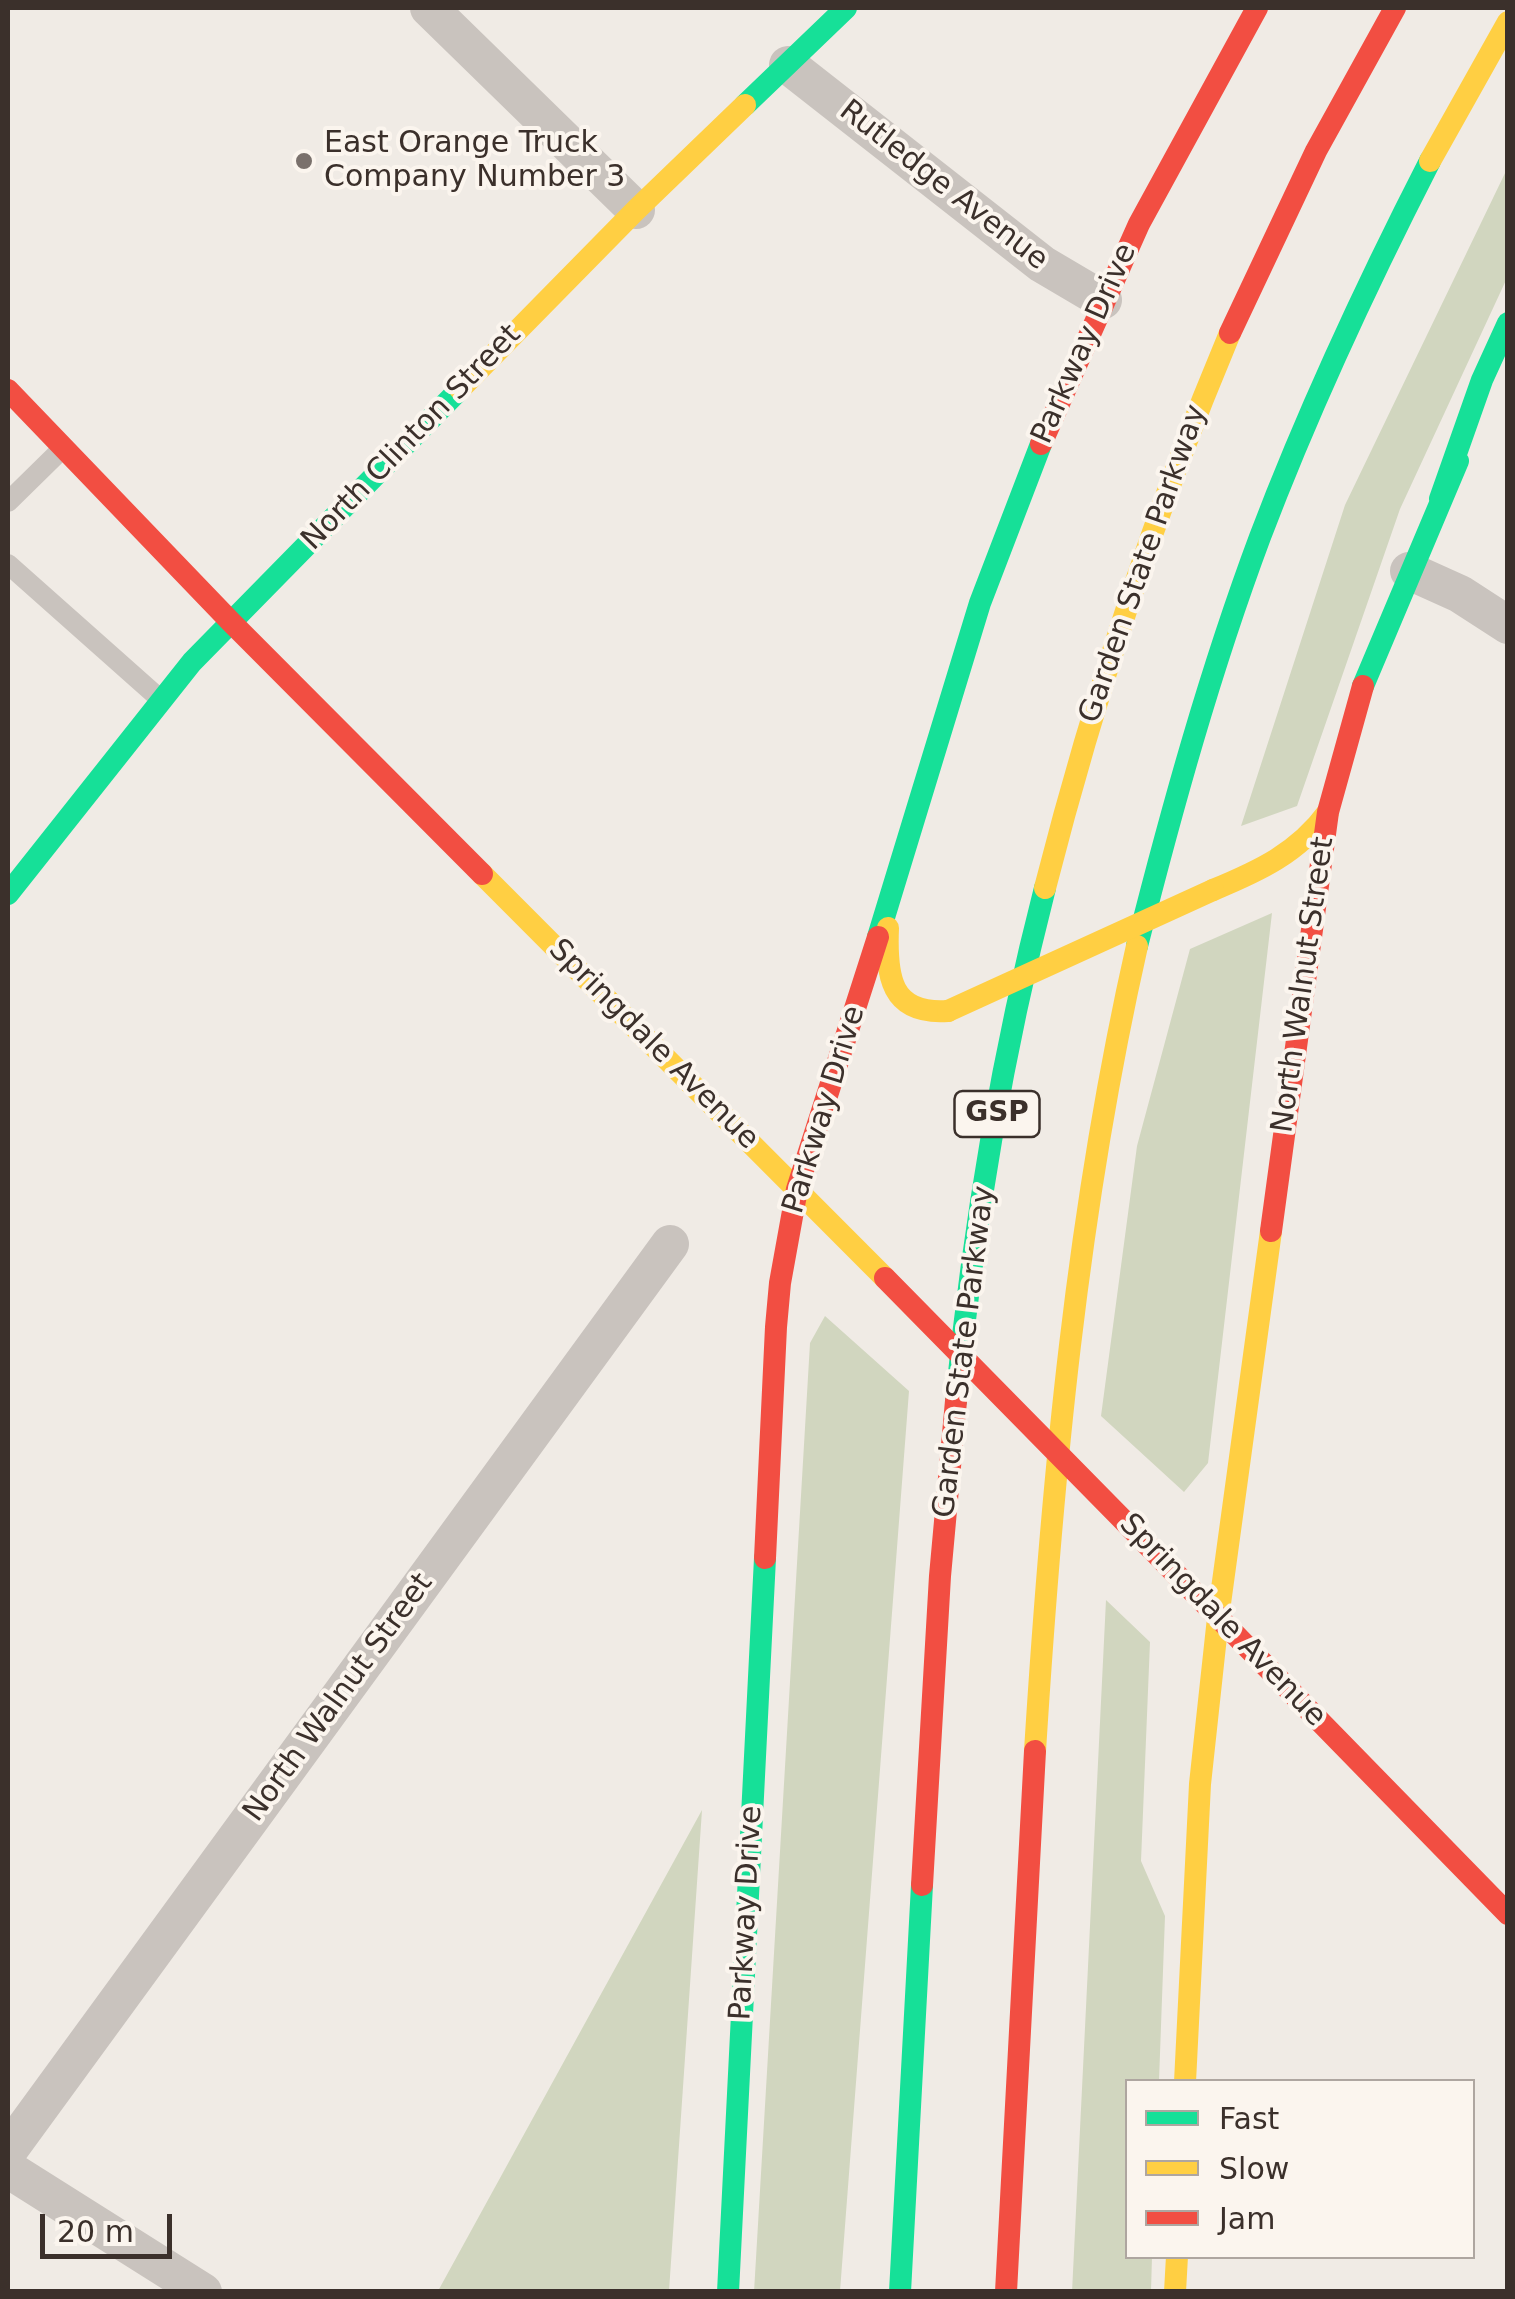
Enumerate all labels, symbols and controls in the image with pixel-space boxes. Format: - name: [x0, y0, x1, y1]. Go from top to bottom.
- street label: Rutledge Avenue: [832, 93, 1054, 279]
- place label: East Orange Truck Company Number 3: [324, 126, 625, 196]
- marker: East Orange Truck Company Number 3: [293, 150, 315, 172]
- street label: Parkway Drive: [1025, 238, 1145, 450]
- street label: North Clinton Street: [295, 318, 529, 558]
- street label: Garden State Parkway: [1073, 400, 1215, 728]
- street label: North Walnut Street: [1265, 835, 1343, 1135]
- street label: Springdale Avenue: [541, 933, 765, 1157]
- street label: Parkway Drive: [776, 1002, 874, 1218]
- road number: GSP: [954, 1091, 1040, 1137]
- street label: Garden State Parkway: [927, 1184, 1003, 1520]
- street label: Springdale Avenue: [1111, 1507, 1333, 1735]
- street label: North Walnut Street: [237, 1567, 441, 1829]
- street label: Parkway Drive: [723, 1805, 771, 2021]
- legend: [1125, 2079, 1475, 2259]
- text: Fast: [1219, 2101, 1279, 2136]
- text: Slow: [1219, 2151, 1289, 2186]
- scale bar: [45, 2194, 178, 2256]
- text: Jam: [1219, 2201, 1275, 2236]
- text: 20 m: [57, 2214, 134, 2249]

